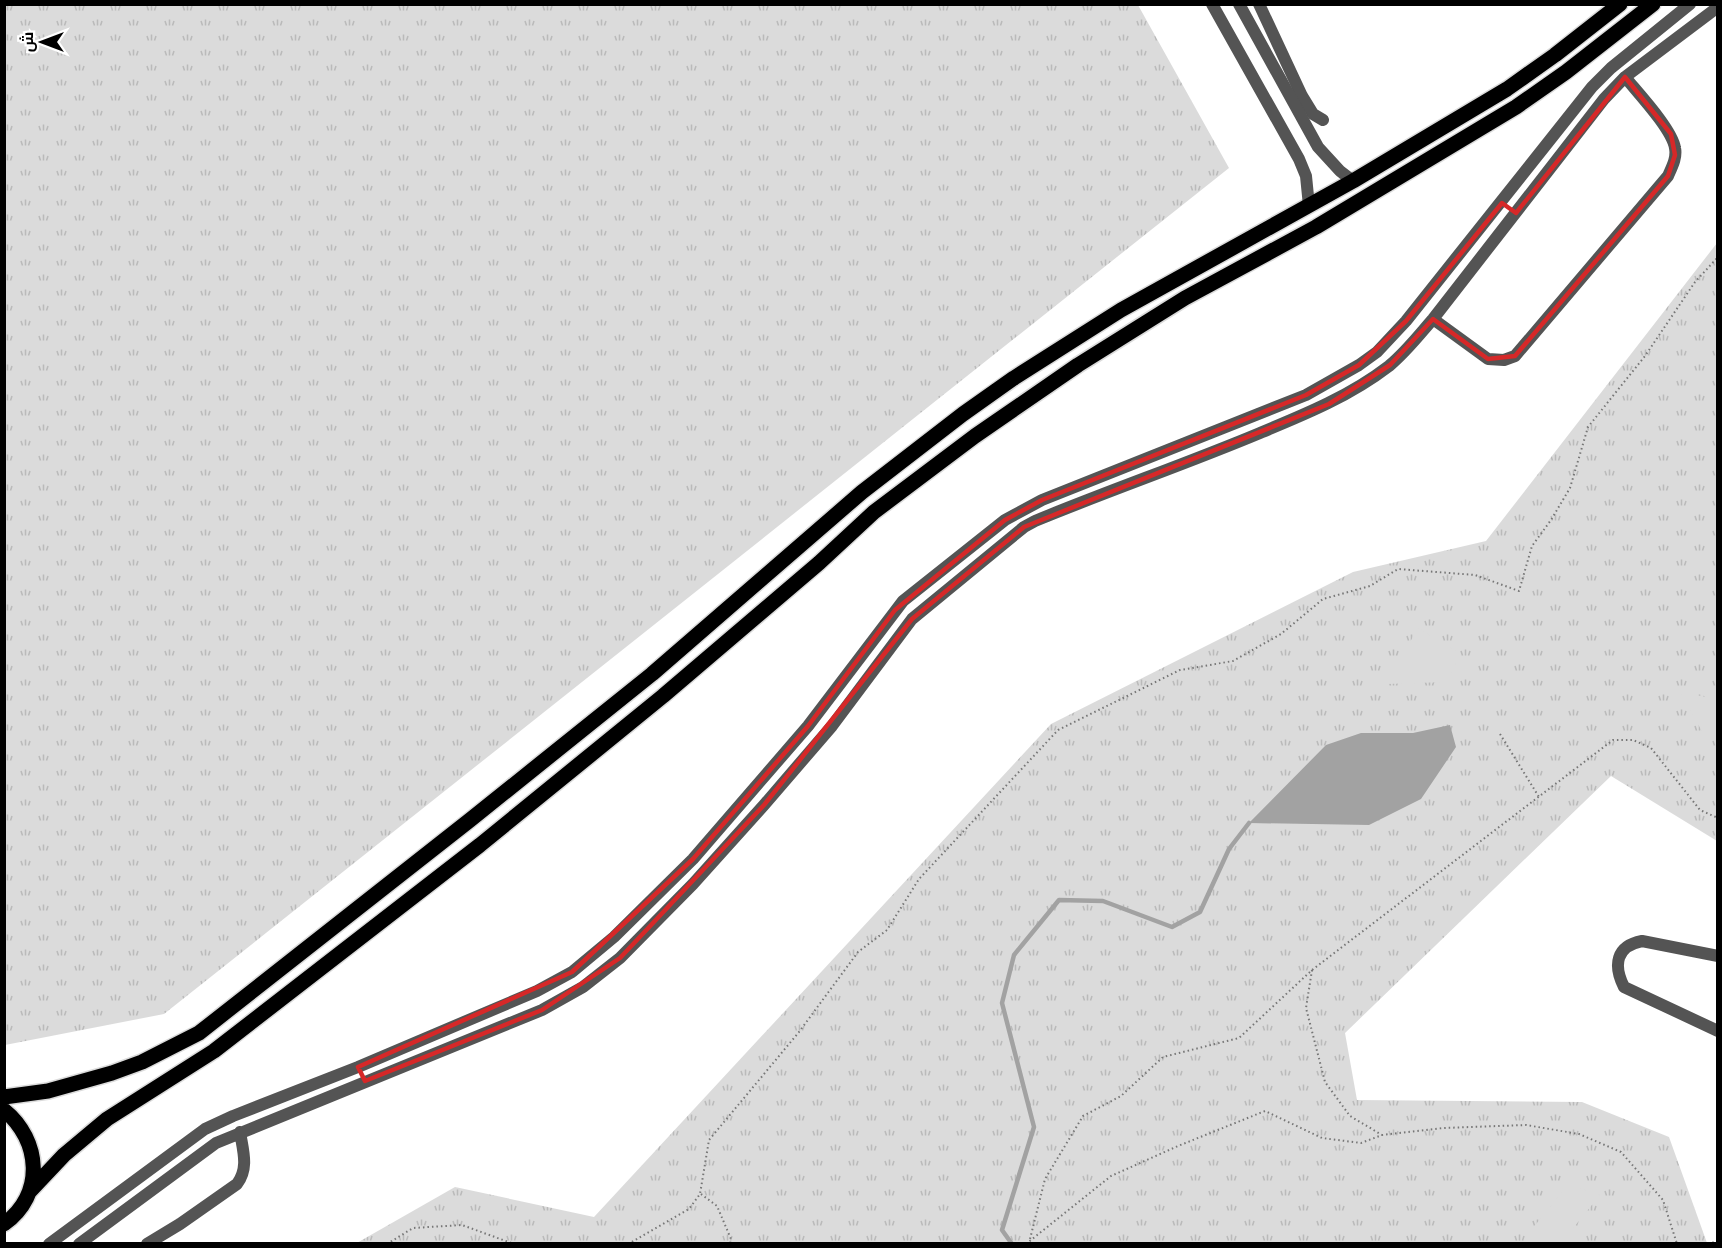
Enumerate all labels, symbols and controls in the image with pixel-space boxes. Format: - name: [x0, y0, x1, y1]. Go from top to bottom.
- north arrow: [12, 12, 72, 72]
- text: ش: [16, 32, 39, 52]

